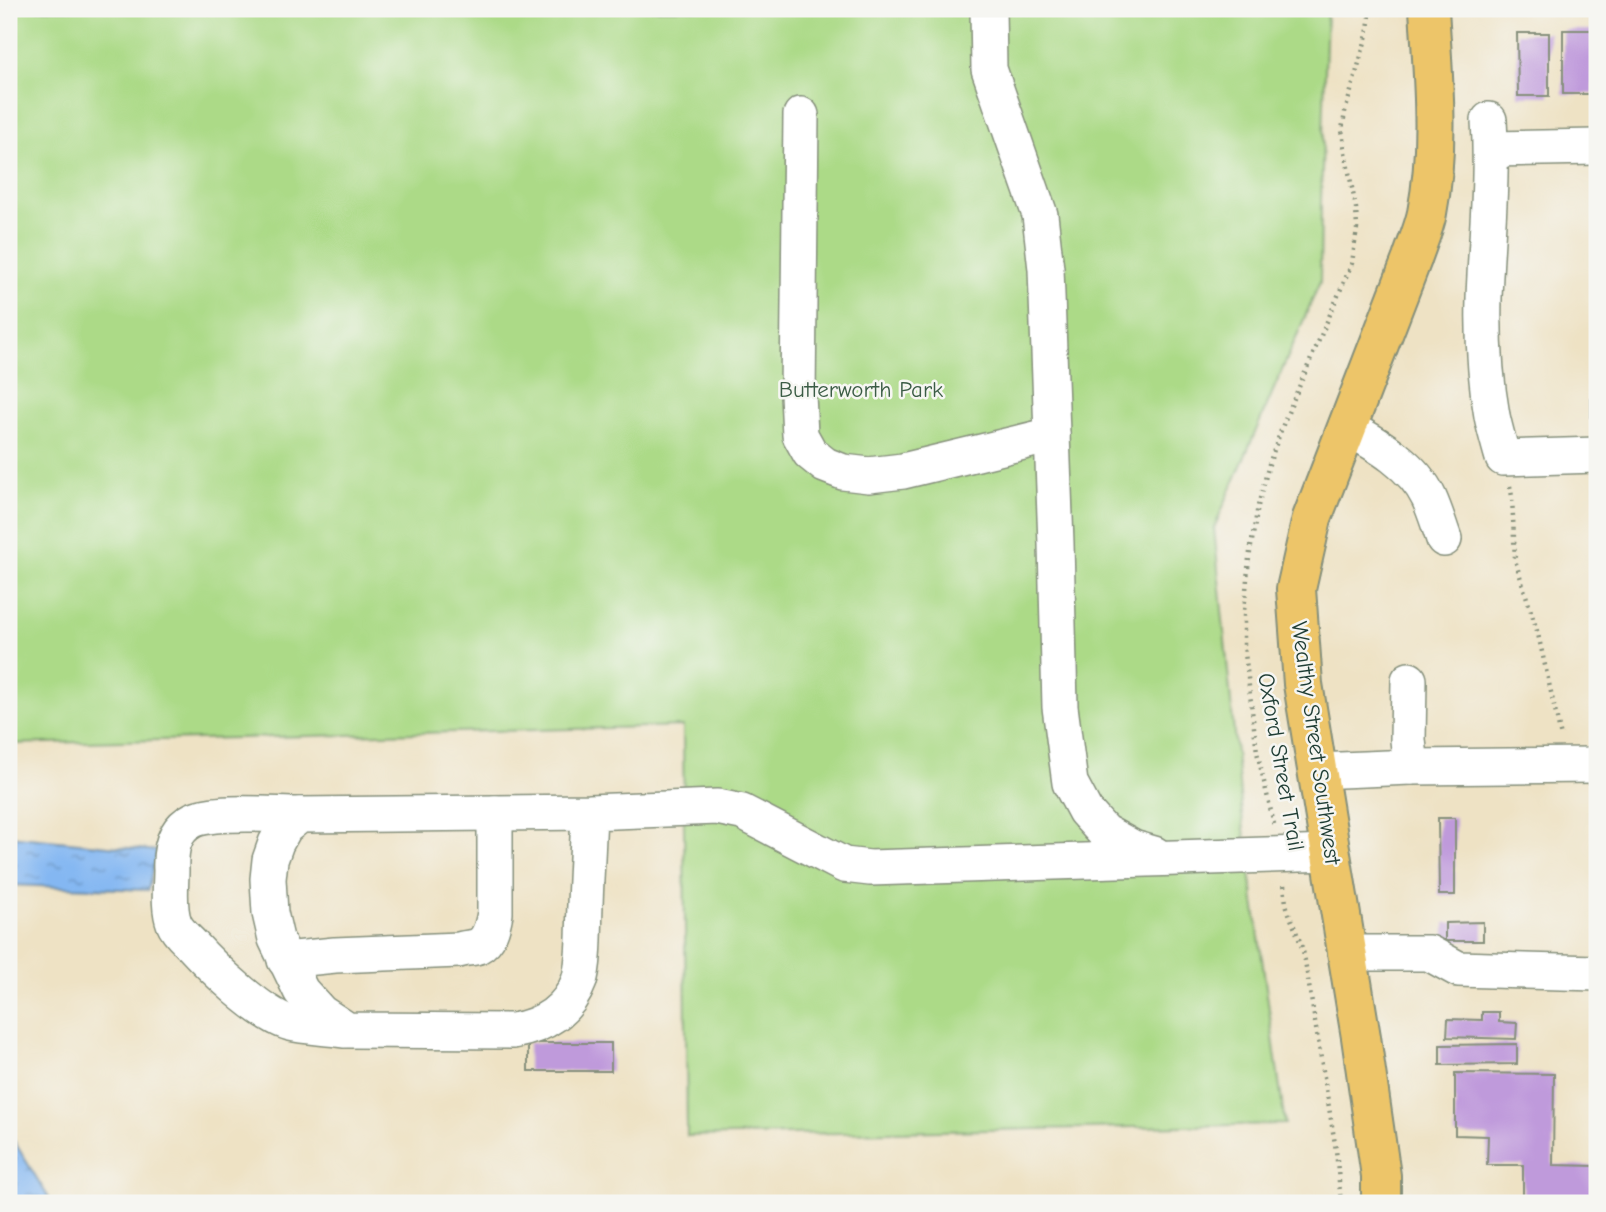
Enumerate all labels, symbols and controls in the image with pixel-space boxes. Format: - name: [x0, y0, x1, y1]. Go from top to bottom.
- park label: Butterworth Park: [779, 376, 943, 403]
- street label: Wealthy Street Southwest: [1286, 620, 1347, 868]
- street label: Oxford Street Trail: [1252, 671, 1310, 853]

